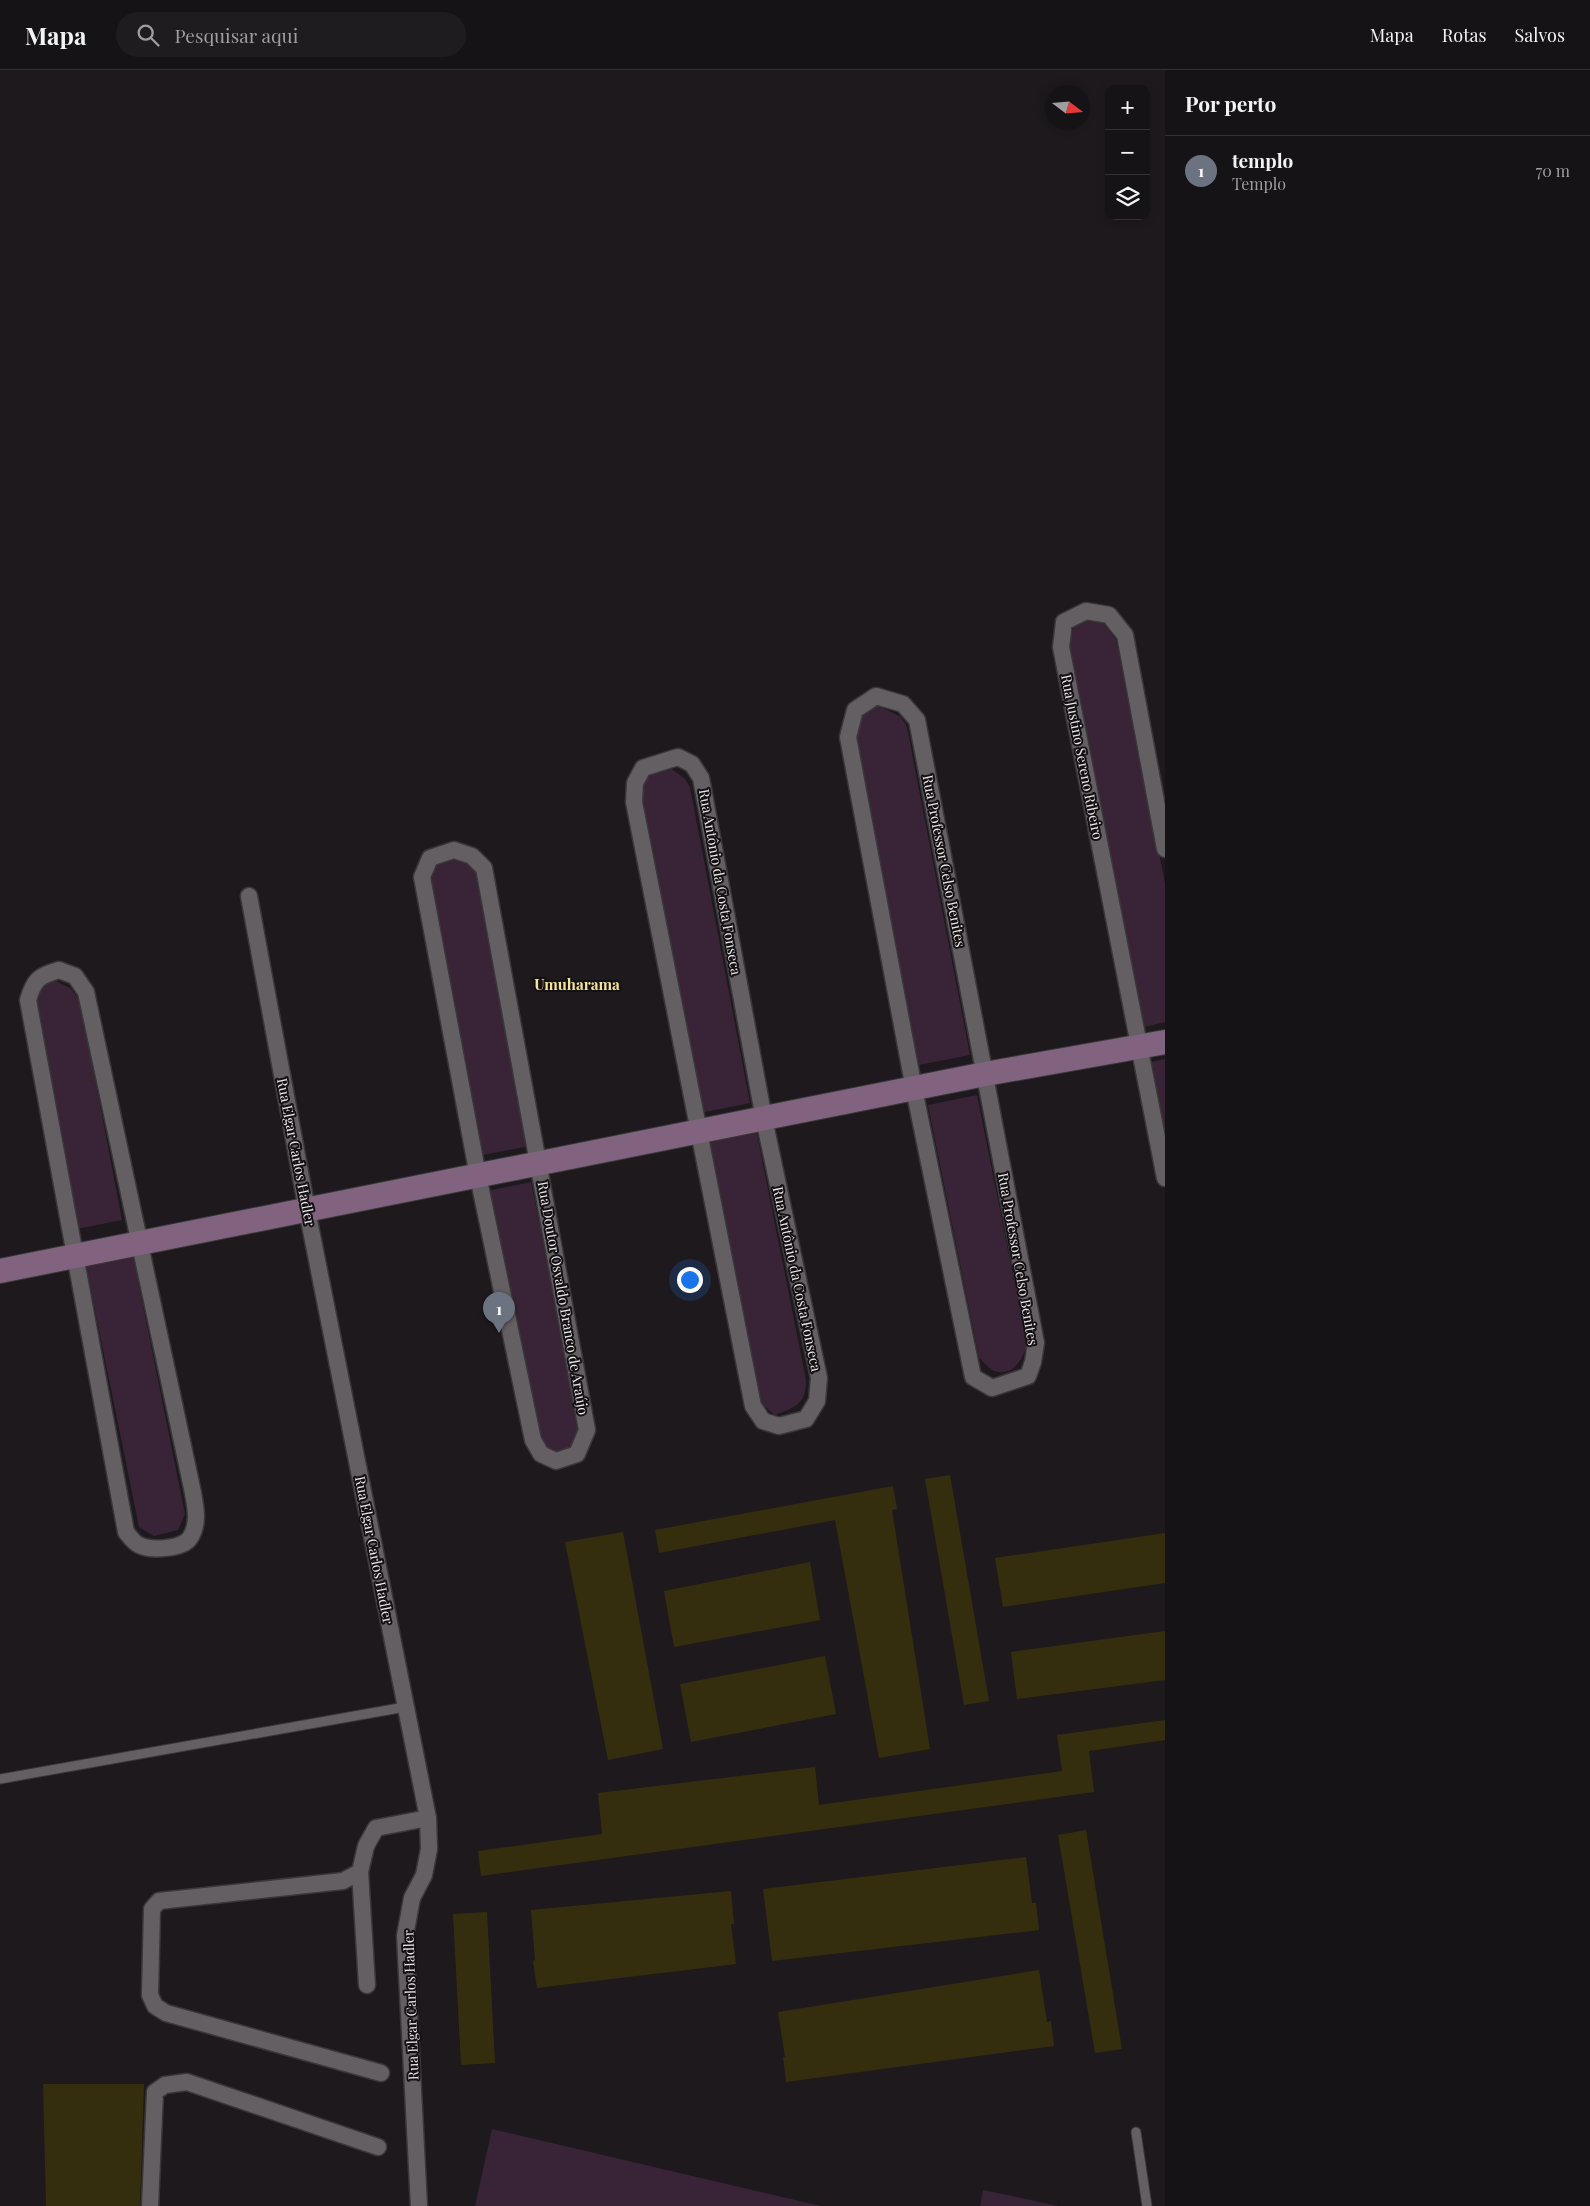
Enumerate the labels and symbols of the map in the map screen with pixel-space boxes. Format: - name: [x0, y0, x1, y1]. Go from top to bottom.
- north arrow: [1045, 85, 1090, 130]
- street label: Rua Justino Sereno Ribeiro: [1057, 673, 1108, 841]
- street label: Rua Professor Celso Benites: [918, 773, 971, 949]
- street label: Rua Antônio da Costa Fonseca: [695, 787, 746, 976]
- district label: Umuharama: [534, 974, 620, 994]
- street label: Rua Elgar Carlos Hadler: [273, 1076, 320, 1228]
- street label: Rua Professor Celso Benites: [994, 1171, 1043, 1347]
- street label: Rua Doutor Osvaldo Branco de Araújo: [534, 1180, 593, 1417]
- street label: Rua Antônio da Costa Fonseca: [769, 1185, 826, 1373]
- your location: [677, 1267, 703, 1293]
- pin: 1: [483, 1292, 515, 1333]
- street label: Rua Elgar Carlos Hadler: [351, 1474, 398, 1626]
- street label: Rua Elgar Carlos Hadler: [398, 1929, 423, 2080]

